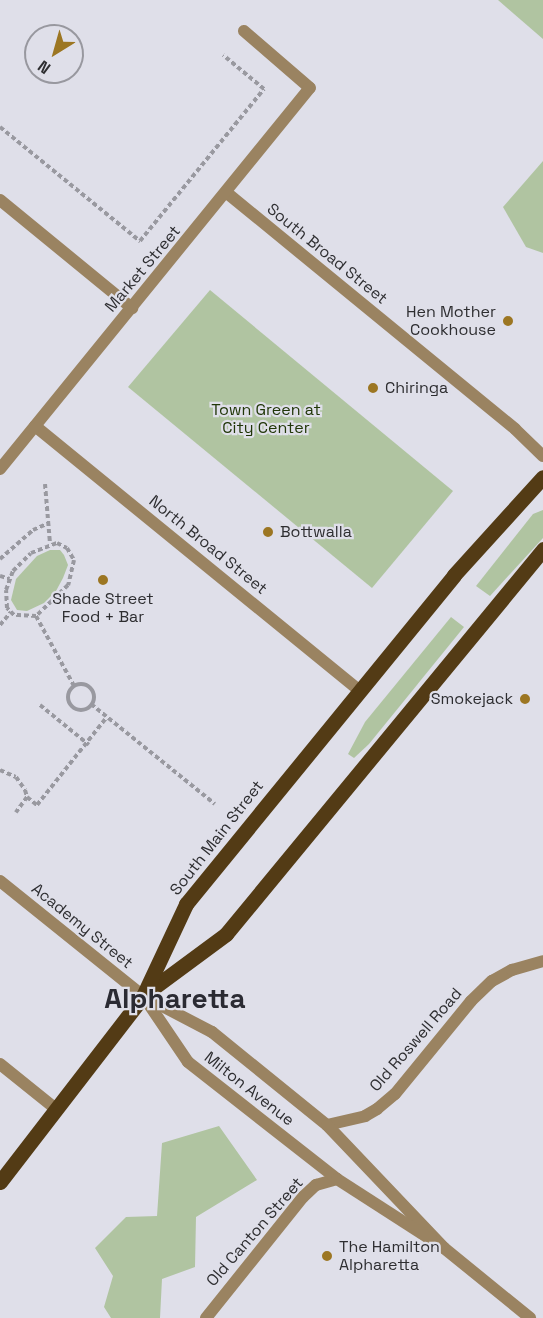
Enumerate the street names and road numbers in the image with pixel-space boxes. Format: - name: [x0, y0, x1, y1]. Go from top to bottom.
- street label: South Broad Street: [263, 200, 391, 308]
- street label: Market Street: [101, 222, 185, 316]
- street label: North Broad Street: [145, 491, 271, 599]
- street label: South Main Street: [166, 777, 268, 899]
- street label: Academy Street: [27, 879, 137, 973]
- street label: Old Roswell Road: [366, 984, 466, 1096]
- street label: Milton Avenue: [200, 1048, 298, 1130]
- street label: Old Canton Street: [203, 1174, 307, 1290]

